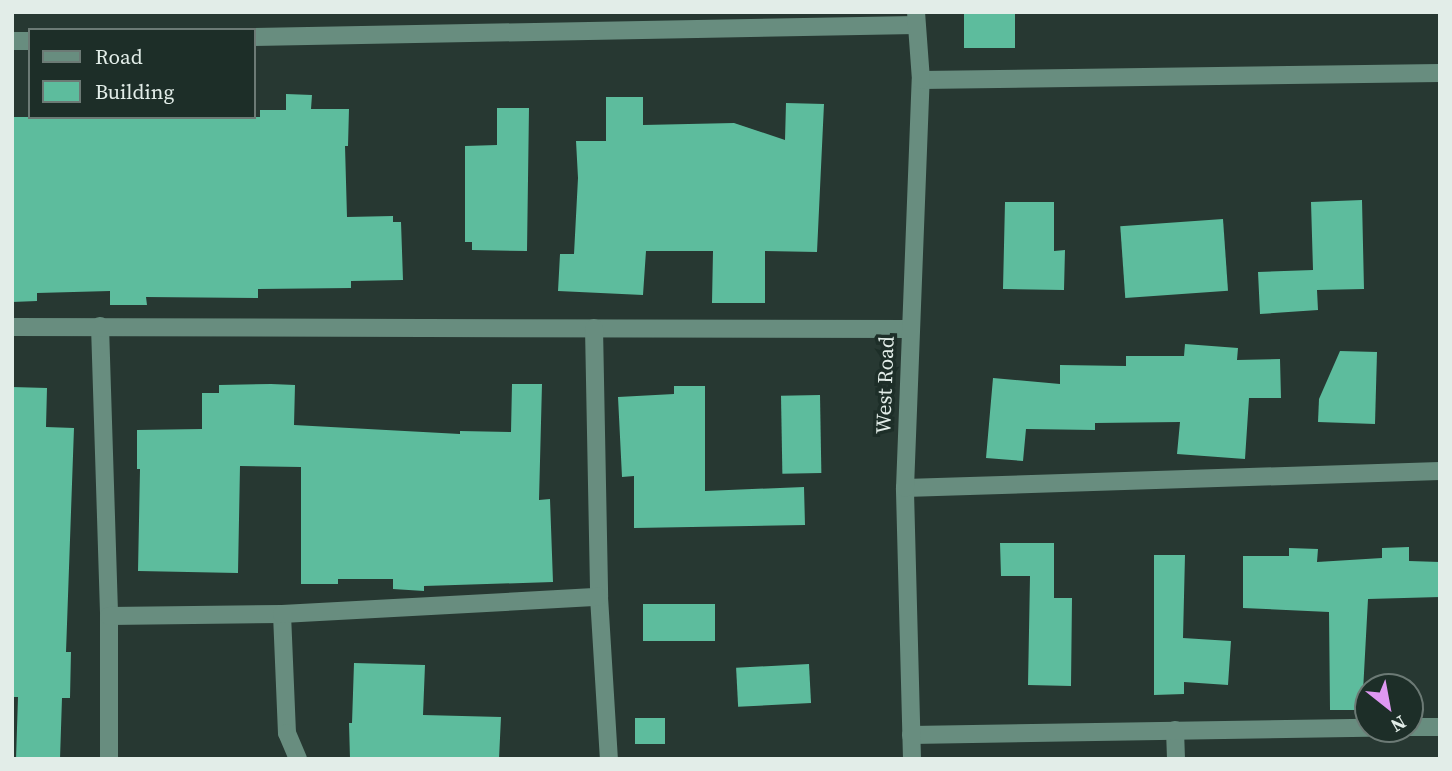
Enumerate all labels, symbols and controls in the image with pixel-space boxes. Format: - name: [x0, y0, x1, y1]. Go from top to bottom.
- legend: [28, 28, 256, 119]
- text: Road: [95, 42, 143, 71]
- text: Building: [95, 77, 174, 106]
- street label: West Road: [871, 336, 899, 434]
- north arrow: [1354, 673, 1424, 743]
- text: N: [1386, 710, 1411, 739]

